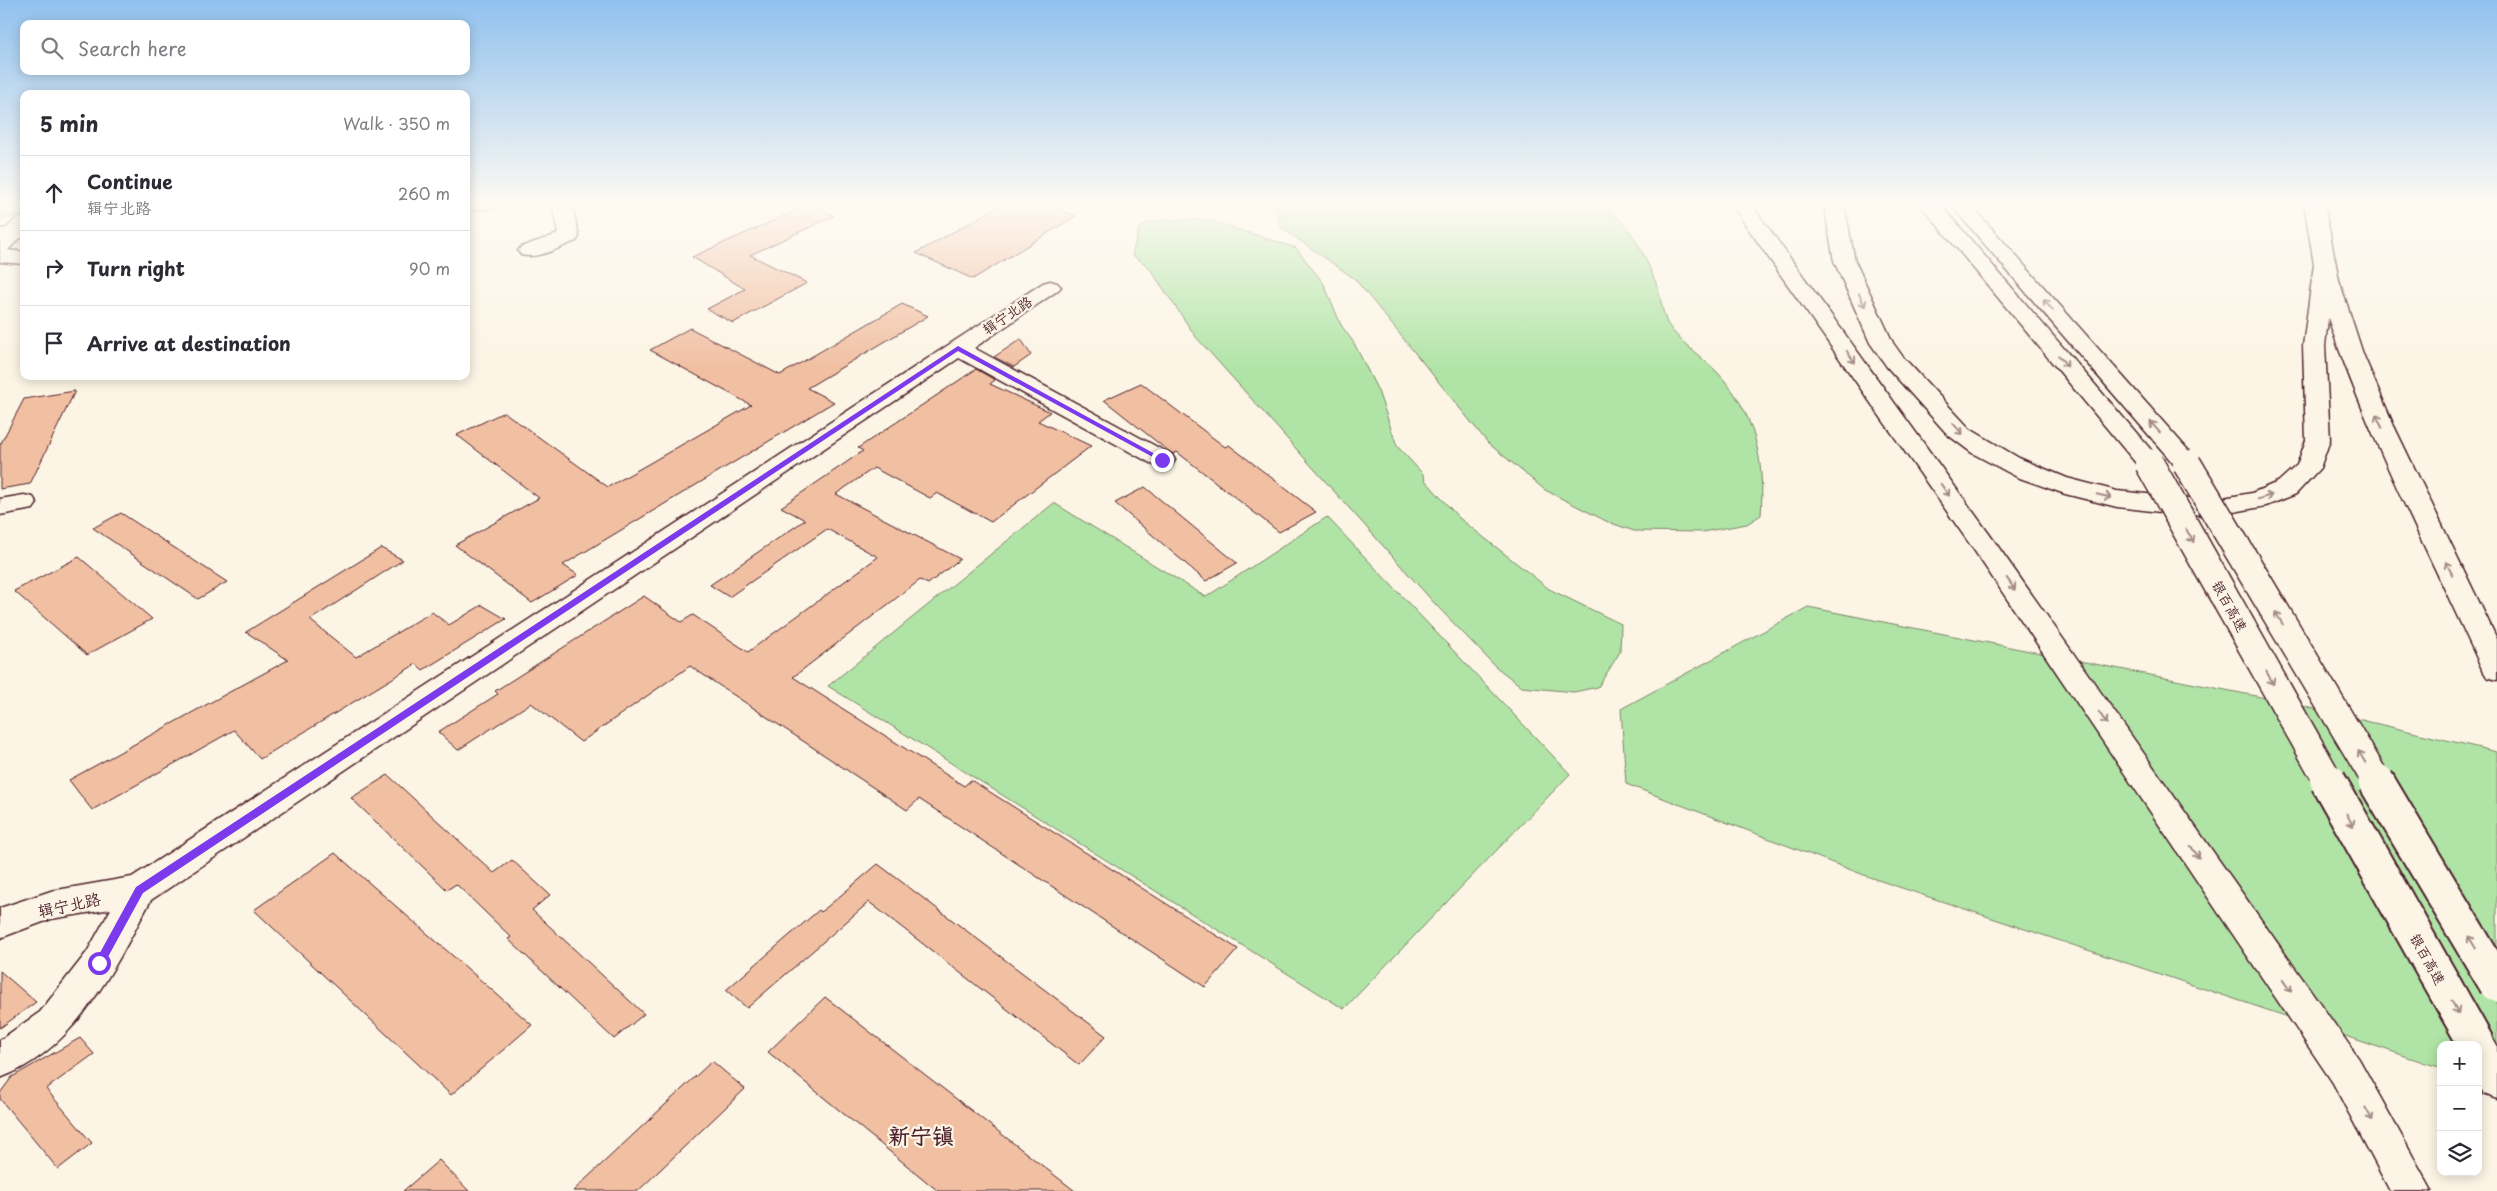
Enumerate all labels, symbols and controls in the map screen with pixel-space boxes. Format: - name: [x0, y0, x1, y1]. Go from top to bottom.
- search box: [20, 20, 470, 75]
- icon: search: [38, 34, 66, 62]
- text: Search here: [78, 34, 187, 62]
- text: 5 min: [40, 107, 98, 139]
- text: Walk · 350 m: [343, 111, 450, 135]
- text: Continue: [87, 167, 173, 195]
- icon: ahead: [40, 179, 68, 207]
- text: 260 m: [398, 181, 450, 205]
- text: 辑宁北路: [87, 195, 151, 219]
- icon: right: [40, 254, 68, 282]
- text: Turn right: [87, 254, 185, 282]
- text: 90 m: [409, 256, 450, 280]
- street label: 辑宁北路: [978, 291, 1036, 339]
- one-way arrow: [1858, 292, 1868, 307]
- one-way arrow: [2042, 298, 2054, 311]
- icon: arrive: [40, 329, 68, 357]
- text: Arrive at destination: [87, 329, 291, 357]
- one-way arrow: [1846, 350, 1856, 364]
- one-way arrow: [2057, 355, 2069, 368]
- one-way arrow: [2373, 414, 2383, 429]
- one-way arrow: [2150, 421, 2161, 434]
- one-way arrow: [1952, 423, 1964, 436]
- route end: [1151, 449, 1174, 472]
- one-way arrow: [1940, 483, 1950, 497]
- one-way arrow: [2096, 492, 2112, 501]
- one-way arrow: [2256, 492, 2272, 501]
- one-way arrow: [2186, 529, 2196, 543]
- one-way arrow: [2443, 561, 2453, 576]
- street label: 银百高速: [2207, 576, 2253, 636]
- one-way arrow: [2006, 577, 2016, 591]
- one-way arrow: [2274, 611, 2284, 625]
- one-way arrow: [2266, 670, 2275, 685]
- one-way arrow: [2098, 711, 2108, 725]
- one-way arrow: [2357, 751, 2367, 765]
- one-way arrow: [2345, 812, 2355, 827]
- one-way arrow: [2190, 845, 2200, 859]
- street label: 辑宁北路: [35, 886, 103, 922]
- street label: 银百高速: [2405, 929, 2451, 989]
- one-way arrow: [2467, 936, 2477, 950]
- route start: [88, 952, 111, 975]
- one-way arrow: [2282, 979, 2293, 993]
- one-way arrow: [2451, 999, 2461, 1014]
- map controls: [2437, 1041, 2482, 1176]
- button: +: [2437, 1041, 2482, 1086]
- button: −: [2437, 1086, 2482, 1131]
- one-way arrow: [2365, 1106, 2375, 1120]
- district label: 新宁镇: [888, 1118, 954, 1151]
- button: layers: [2437, 1131, 2482, 1176]

